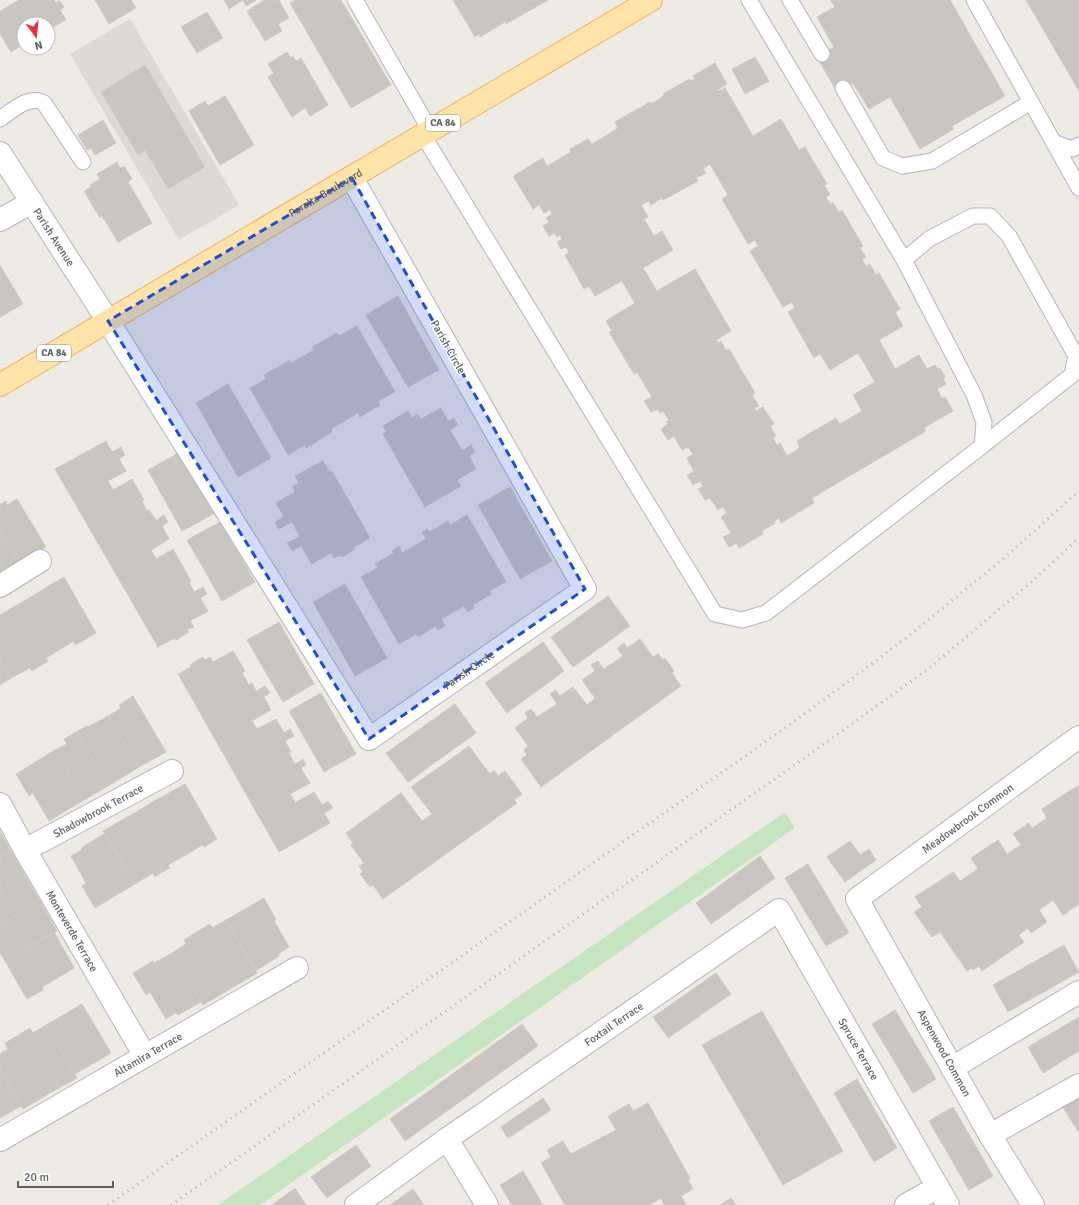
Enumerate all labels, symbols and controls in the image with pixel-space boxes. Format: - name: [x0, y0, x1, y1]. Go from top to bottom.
- north arrow: [16, 16, 56, 56]
- text: N: [33, 38, 44, 52]
- road number: CA 84: [426, 115, 460, 131]
- street label: Peralta Boulevard: [286, 166, 365, 219]
- street label: Parish Avenue: [31, 206, 78, 269]
- street label: Parish Circle: [428, 318, 468, 376]
- road number: CA 84: [37, 345, 71, 361]
- street label: Parish Circle: [441, 647, 497, 692]
- street label: Shadowbrook Terrace: [51, 781, 145, 840]
- street label: Meadowbrook Common: [919, 781, 1016, 856]
- street label: Monteverde Terrace: [43, 888, 101, 974]
- street label: Foxtail Terrace: [582, 999, 646, 1049]
- street label: Aspenwood Common: [915, 1007, 973, 1099]
- street label: Spruce Terrace: [836, 1016, 882, 1082]
- street label: Altamira Terrace: [111, 1029, 185, 1079]
- scale bar: [18, 1163, 113, 1189]
- text: 20 m: [24, 1170, 49, 1185]

